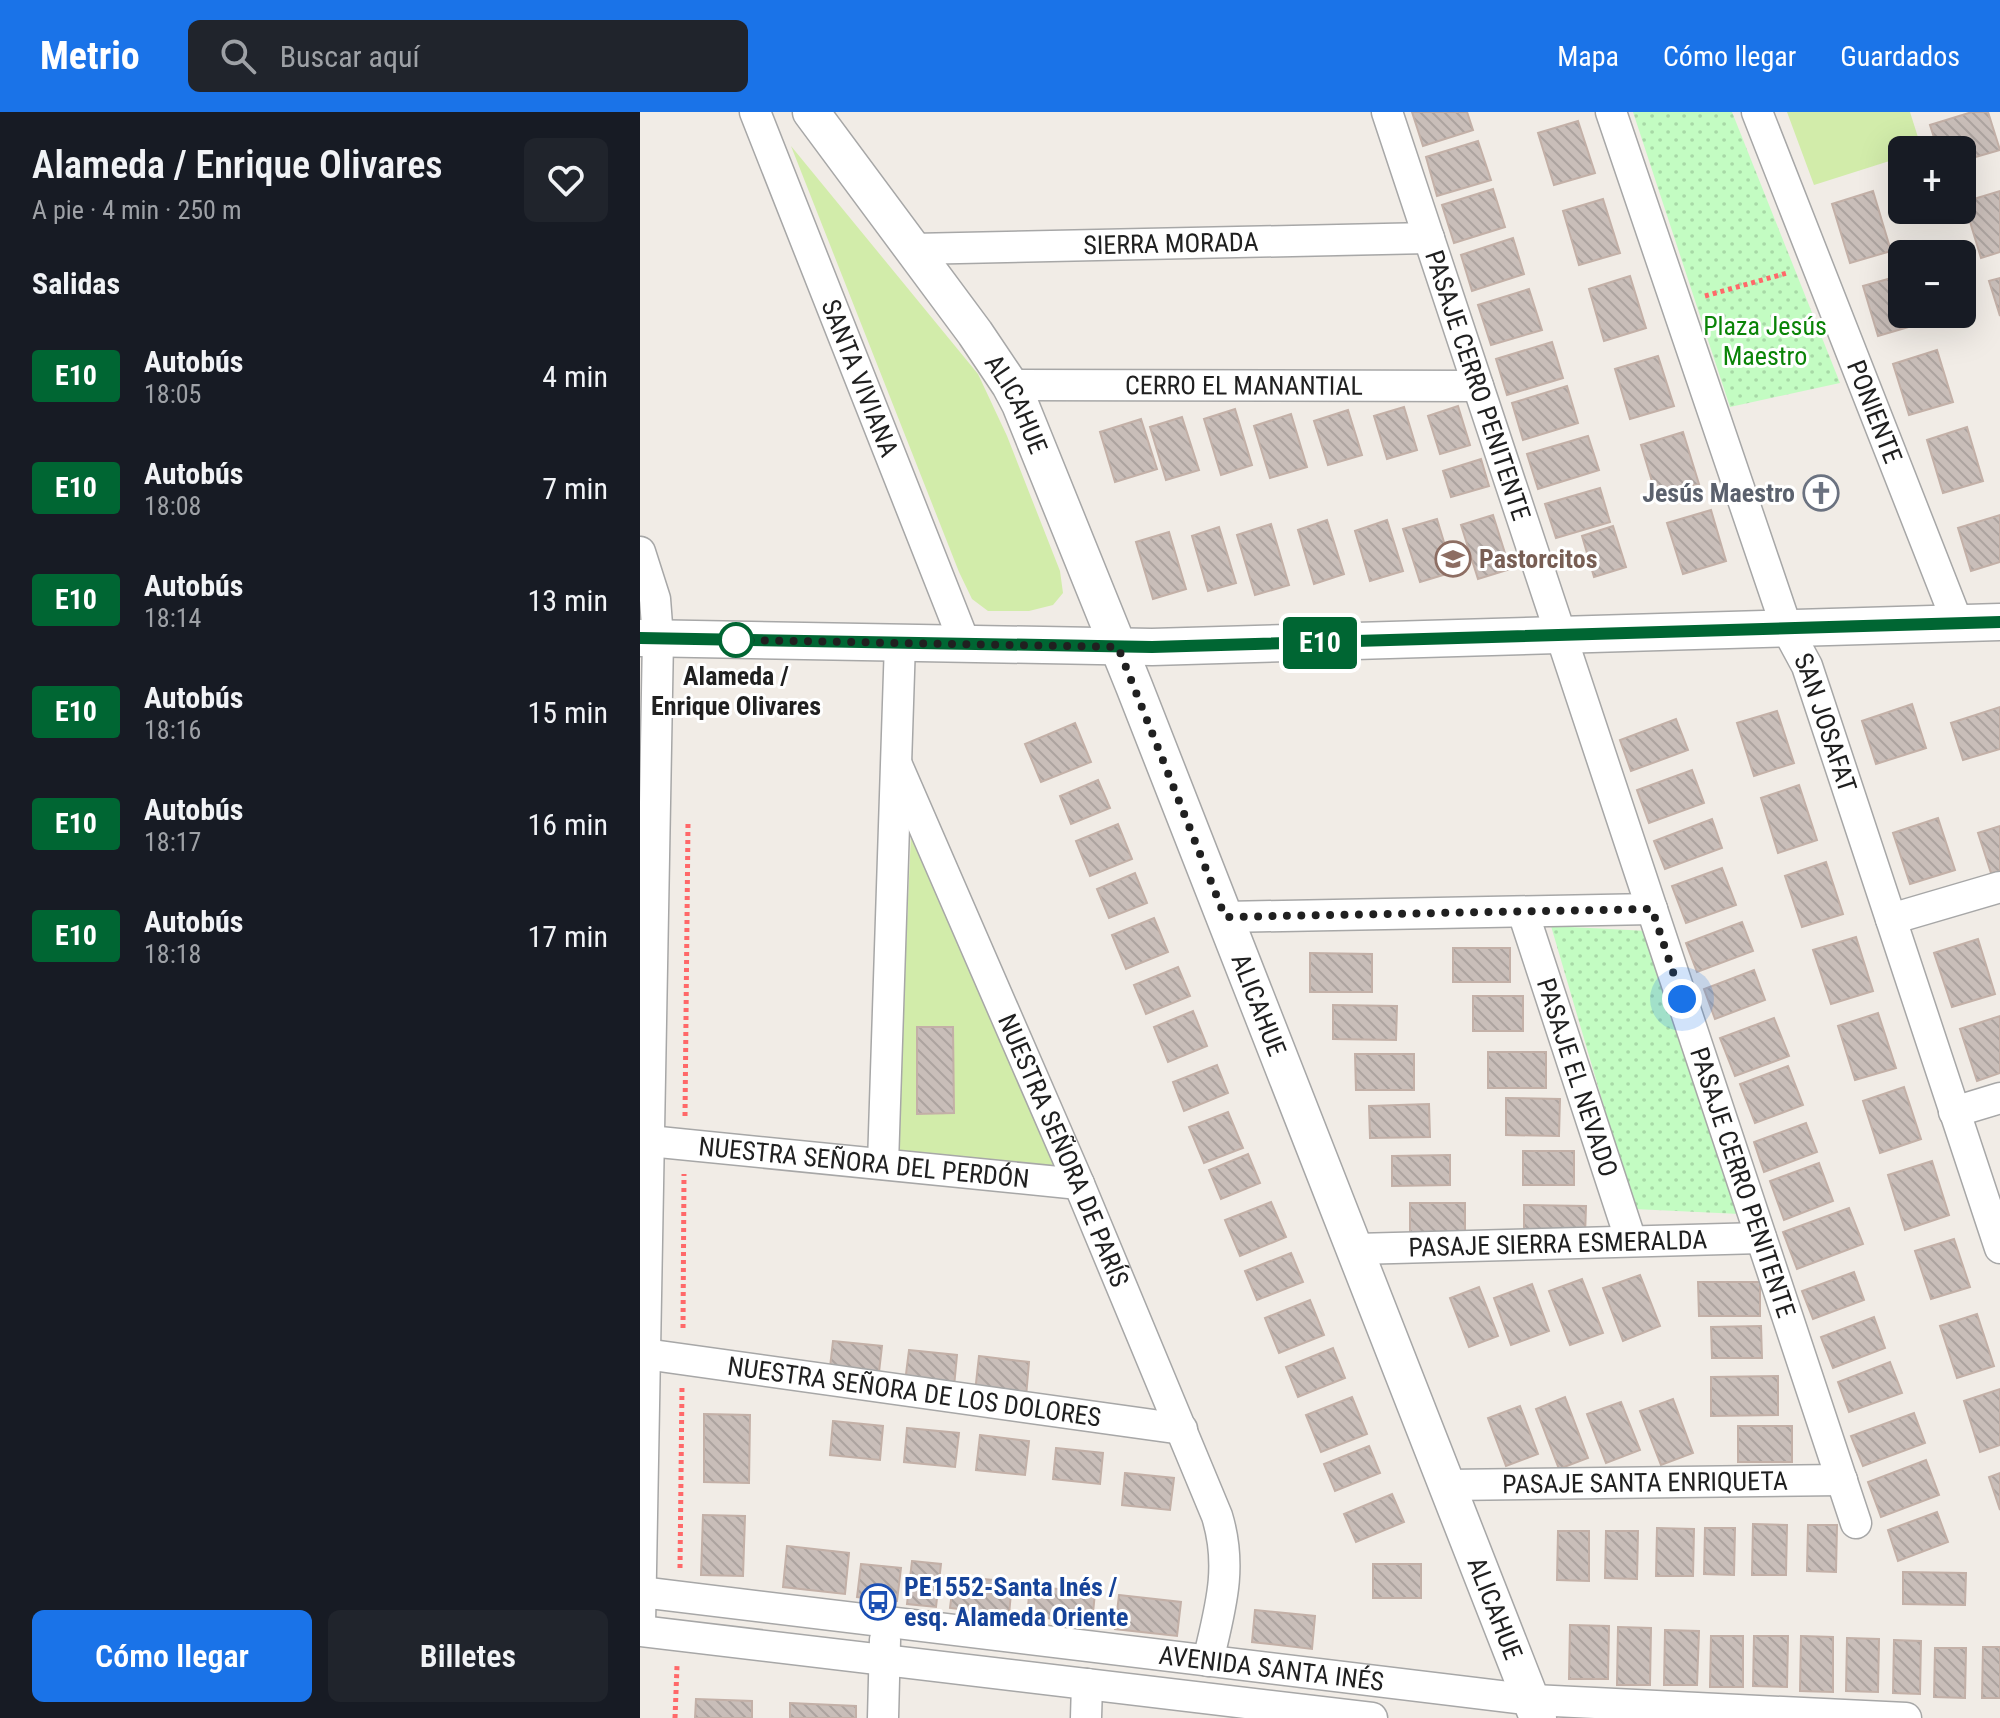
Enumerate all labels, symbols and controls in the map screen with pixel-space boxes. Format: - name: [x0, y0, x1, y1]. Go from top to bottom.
- search box: [188, 20, 748, 92]
- text: Metrio: [40, 34, 140, 78]
- icon: search: [216, 34, 260, 78]
- text: Buscar aquí: [280, 39, 419, 74]
- text: Mapa: [1557, 40, 1619, 73]
- text: Cómo llegar: [1663, 40, 1796, 73]
- text: Guardados: [1840, 40, 1960, 73]
- map controls: [1888, 136, 1976, 328]
- button: +: [1888, 136, 1976, 224]
- button: heart: [524, 138, 608, 222]
- text: Alameda / Enrique Olivares: [32, 143, 443, 187]
- text: A pie · 4 min · 250 m: [32, 195, 241, 225]
- street label: SIERRA MORADA: [1083, 227, 1259, 260]
- button: −: [1888, 240, 1976, 328]
- street label: PASAJE CERRO PENITENTE: [1419, 246, 1537, 524]
- text: Salidas: [32, 266, 120, 301]
- street label: SANTA VIVIANA: [815, 295, 905, 461]
- park label: Plaza Jesús Maestro: [1703, 311, 1827, 371]
- text: Autobús: [144, 344, 243, 379]
- street label: ALICAHUE: [979, 349, 1054, 458]
- street label: PONIENTE: [1841, 356, 1908, 467]
- text: E10: [55, 359, 97, 392]
- text: 4 min: [542, 359, 608, 394]
- street label: CERRO EL MANANTIAL: [1125, 370, 1363, 401]
- text: 18:05: [144, 379, 201, 409]
- text: Autobús: [144, 456, 243, 491]
- text: E10: [55, 471, 97, 504]
- text: 7 min: [542, 471, 608, 506]
- church icon: Jesús Maestro: [1802, 474, 1840, 512]
- place label: Jesús Maestro: [1642, 478, 1795, 508]
- text: 18:08: [144, 491, 201, 521]
- school or university icon: Pastorcitos: [1434, 540, 1472, 578]
- place label: Pastorcitos: [1479, 544, 1597, 574]
- text: Autobús: [144, 568, 243, 603]
- text: E10: [55, 583, 97, 616]
- text: 13 min: [527, 583, 608, 618]
- text: 18:14: [144, 603, 201, 633]
- line badge: E10: [1274, 617, 1366, 669]
- marker: Alameda / Enrique Olivares: [719, 623, 753, 657]
- text: E10: [1299, 626, 1341, 659]
- street label: SAN JOSAFAT: [1788, 648, 1863, 796]
- place label: Alameda / Enrique Olivares: [651, 661, 821, 721]
- text: Autobús: [144, 680, 243, 715]
- text: E10: [55, 695, 97, 728]
- text: 15 min: [527, 695, 608, 730]
- text: 18:16: [144, 715, 201, 745]
- text: Autobús: [144, 792, 243, 827]
- text: E10: [55, 807, 97, 840]
- text: 16 min: [527, 807, 608, 842]
- text: 18:17: [144, 827, 201, 857]
- text: Autobús: [144, 904, 243, 939]
- text: E10: [55, 919, 97, 952]
- text: 17 min: [527, 919, 608, 954]
- text: 18:18: [144, 939, 201, 969]
- street label: ALICAHUE: [1225, 949, 1292, 1060]
- street label: PASAJE EL NEVADO: [1531, 974, 1624, 1180]
- your location: [1662, 979, 1702, 1019]
- street label: NUESTRA SEÑORA DE PARÍS: [992, 1010, 1135, 1291]
- street label: PASAJE CERRO PENITENTE: [1684, 1043, 1802, 1321]
- street label: NUESTRA SEÑORA DEL PERDÓN: [697, 1131, 1031, 1194]
- street label: PASAJE SIERRA ESMERALDA: [1408, 1224, 1708, 1263]
- street label: NUESTRA SEÑORA DE LOS DOLORES: [726, 1351, 1103, 1433]
- street label: PASAJE SANTA ENRIQUETA: [1502, 1466, 1788, 1499]
- street label: ALICAHUE: [1462, 1553, 1529, 1664]
- place label: PE1552-Santa Inés / esq. Alameda Oriente: [904, 1572, 1128, 1632]
- bus stop icon: PE1552-Santa Inés / esq. Alameda Oriente: [859, 1583, 897, 1621]
- button: Cómo llegar: [32, 1610, 312, 1702]
- button: Billetes: [328, 1610, 608, 1702]
- street label: AVENIDA SANTA INÉS: [1157, 1640, 1386, 1697]

